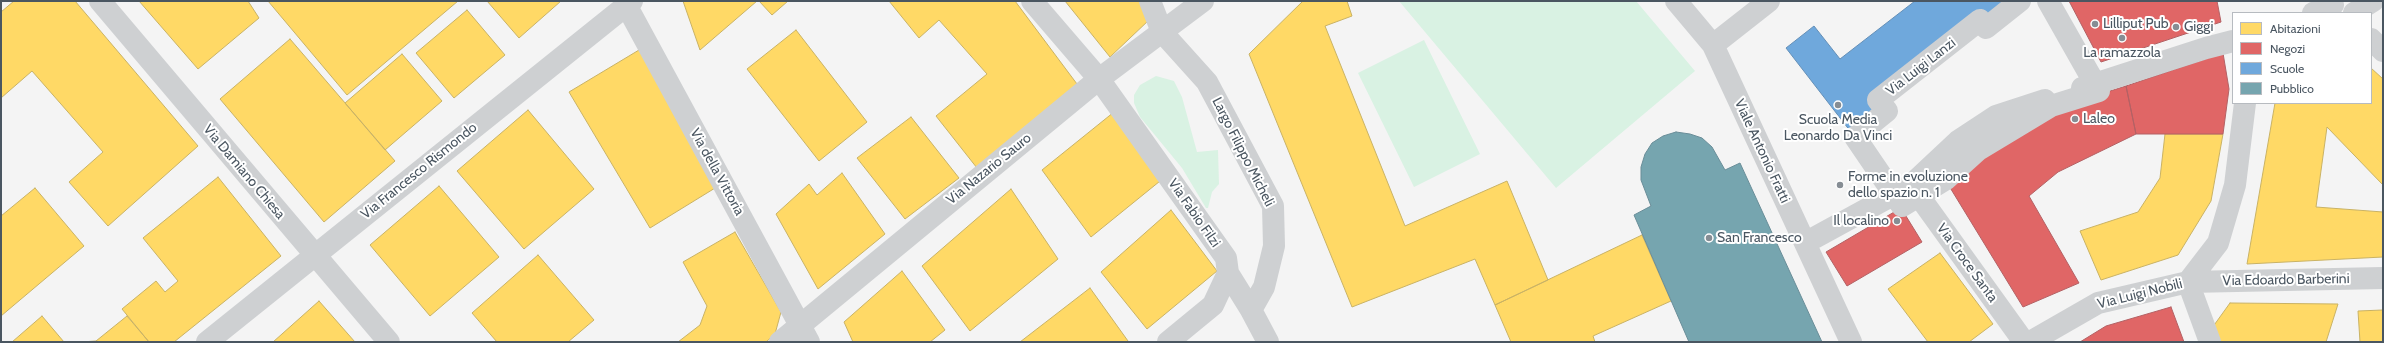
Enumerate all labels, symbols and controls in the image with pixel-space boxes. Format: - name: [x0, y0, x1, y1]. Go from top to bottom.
- legend: [2232, 12, 2372, 104]
- place label: Lilliput Pub: [2103, 16, 2169, 32]
- marker: Lilliput Pub: [2090, 19, 2100, 29]
- place label: Giggi: [2184, 19, 2213, 35]
- text: Abitazioni: [2270, 21, 2320, 36]
- marker: Giggi: [2171, 22, 2181, 32]
- marker: La ramazzola: [2117, 33, 2127, 43]
- street label: Via Luigi Lanzi: [1883, 35, 1959, 99]
- text: Negozi: [2270, 41, 2305, 56]
- place label: La ramazzola: [2083, 45, 2161, 61]
- text: Scuole: [2270, 61, 2304, 76]
- text: Pubblico: [2270, 81, 2314, 96]
- street label: Largo Filippo Micheli: [1208, 95, 1278, 209]
- street label: Viale Antonio Fratti: [1731, 96, 1793, 206]
- marker: Scuola Media Leonardo Da Vinci: [1833, 100, 1843, 110]
- place label: Laleo: [2083, 111, 2115, 127]
- place label: Scuola Media Leonardo Da Vinci: [1784, 112, 1892, 144]
- marker: Laleo: [2070, 114, 2080, 124]
- street label: Via Francesco Rismondo: [358, 119, 480, 223]
- street label: Via Damiano Chiesa: [200, 121, 288, 223]
- street label: Via della Vittoria: [686, 126, 748, 218]
- street label: Via Nazario Sauro: [943, 130, 1035, 208]
- place label: Forme in evoluzione dello spazio n. 1: [1848, 169, 1968, 202]
- street label: Via Fabio Filzi: [1164, 175, 1224, 251]
- marker: Forme in evoluzione dello spazio n. 1: [1835, 180, 1845, 190]
- place label: Il localino: [1833, 213, 1889, 229]
- marker: Il localino: [1892, 216, 1902, 226]
- street label: Via Croce Santa: [1933, 220, 2001, 306]
- place label: San Francesco: [1717, 230, 1802, 246]
- marker: San Francesco: [1704, 233, 1714, 243]
- street label: Via Edoardo Barberini: [2222, 270, 2350, 290]
- street label: Via Luigi Nobili: [2096, 275, 2184, 313]

